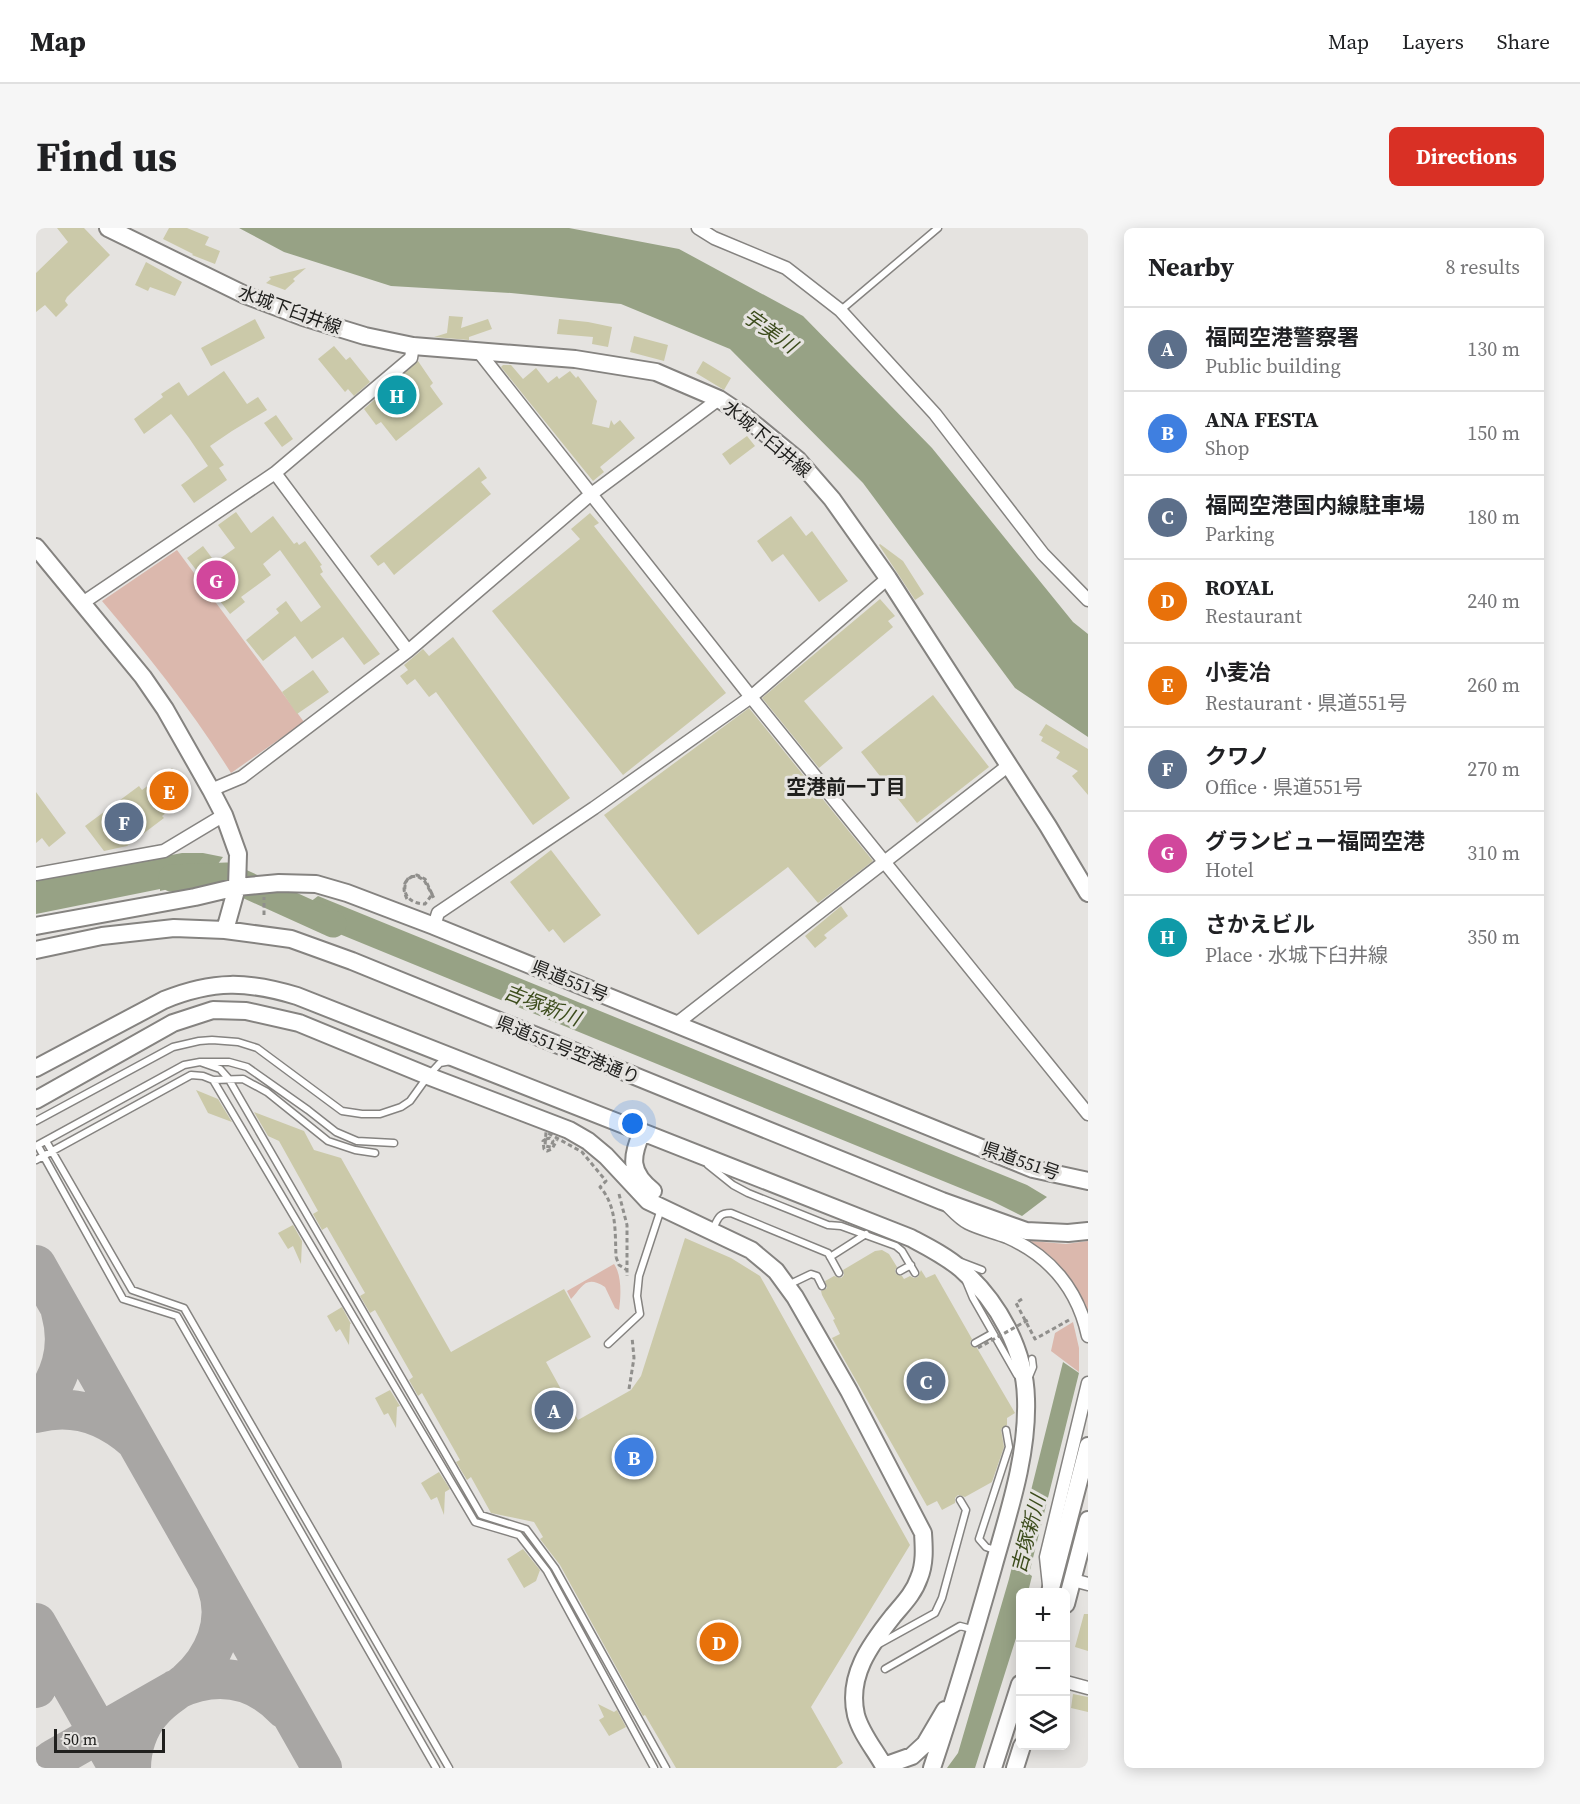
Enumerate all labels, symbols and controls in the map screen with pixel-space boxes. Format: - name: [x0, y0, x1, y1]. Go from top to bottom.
- text: Map: [30, 22, 86, 60]
- text: Map: [1328, 27, 1369, 56]
- text: Layers: [1402, 27, 1464, 56]
- text: Share: [1497, 27, 1550, 56]
- text: Find us: [36, 127, 177, 185]
- button: Directions: [1389, 127, 1544, 186]
- text: Nearby: [1148, 249, 1234, 285]
- text: 8 results: [1445, 253, 1520, 281]
- street label: 水城下臼井線: [235, 279, 345, 340]
- water label: 宇美川: [737, 302, 804, 361]
- text: 福岡空港警察署: [1205, 322, 1359, 352]
- text: A: [1161, 335, 1174, 363]
- text: 130 m: [1467, 335, 1520, 363]
- text: Public building: [1205, 352, 1341, 380]
- pin: H: [378, 372, 416, 418]
- street label: 水城下臼井線: [718, 394, 817, 483]
- text: ANA FESTA: [1205, 404, 1319, 434]
- text: B: [1161, 419, 1174, 447]
- text: 150 m: [1467, 419, 1520, 447]
- text: Shop: [1205, 434, 1250, 462]
- text: 福岡空港国内線駐車場: [1205, 490, 1425, 520]
- text: C: [1161, 503, 1174, 531]
- text: 180 m: [1467, 503, 1520, 531]
- text: Parking: [1205, 520, 1274, 548]
- pin: G: [196, 558, 236, 602]
- text: ROYAL: [1205, 572, 1274, 602]
- text: D: [1160, 587, 1175, 615]
- text: 240 m: [1467, 587, 1520, 615]
- text: Restaurant: [1205, 602, 1302, 630]
- text: 小麦冶: [1205, 657, 1271, 687]
- text: E: [1162, 671, 1173, 699]
- text: 260 m: [1467, 671, 1520, 699]
- text: Restaurant · 県道551号: [1205, 689, 1407, 717]
- text: クワノ: [1205, 741, 1270, 771]
- text: F: [1162, 755, 1173, 783]
- text: 270 m: [1467, 755, 1520, 783]
- pin: E: [150, 768, 188, 814]
- district label: 空港前一丁目: [786, 773, 906, 801]
- text: Office · 県道551号: [1205, 773, 1363, 801]
- pin: F: [104, 800, 143, 844]
- text: グランビュー福岡空港: [1205, 826, 1425, 856]
- text: G: [1161, 839, 1174, 867]
- text: 310 m: [1467, 839, 1520, 867]
- text: Hotel: [1205, 856, 1254, 884]
- text: さかえビル: [1205, 909, 1315, 939]
- text: H: [1160, 923, 1175, 951]
- text: 350 m: [1467, 923, 1520, 951]
- text: Place · 水城下臼井線: [1205, 941, 1388, 969]
- street label: 県道551号: [528, 954, 612, 1007]
- water label: 吉塚新川: [500, 978, 586, 1033]
- street label: 県道551号空港通り: [493, 1009, 644, 1090]
- your location: [618, 1109, 647, 1138]
- street label: 県道551号: [979, 1136, 1064, 1186]
- pin: C: [906, 1358, 946, 1404]
- pin: A: [534, 1388, 574, 1432]
- pin: B: [614, 1434, 654, 1480]
- water label: 吉塚新川: [1004, 1490, 1052, 1576]
- map controls: [1016, 1588, 1070, 1750]
- button: +: [1016, 1588, 1070, 1642]
- pin: D: [700, 1620, 738, 1664]
- button: −: [1016, 1642, 1070, 1696]
- button: layers: [1016, 1696, 1070, 1750]
- scale bar: [54, 1726, 165, 1754]
- text: 50 m: [63, 1728, 97, 1750]

